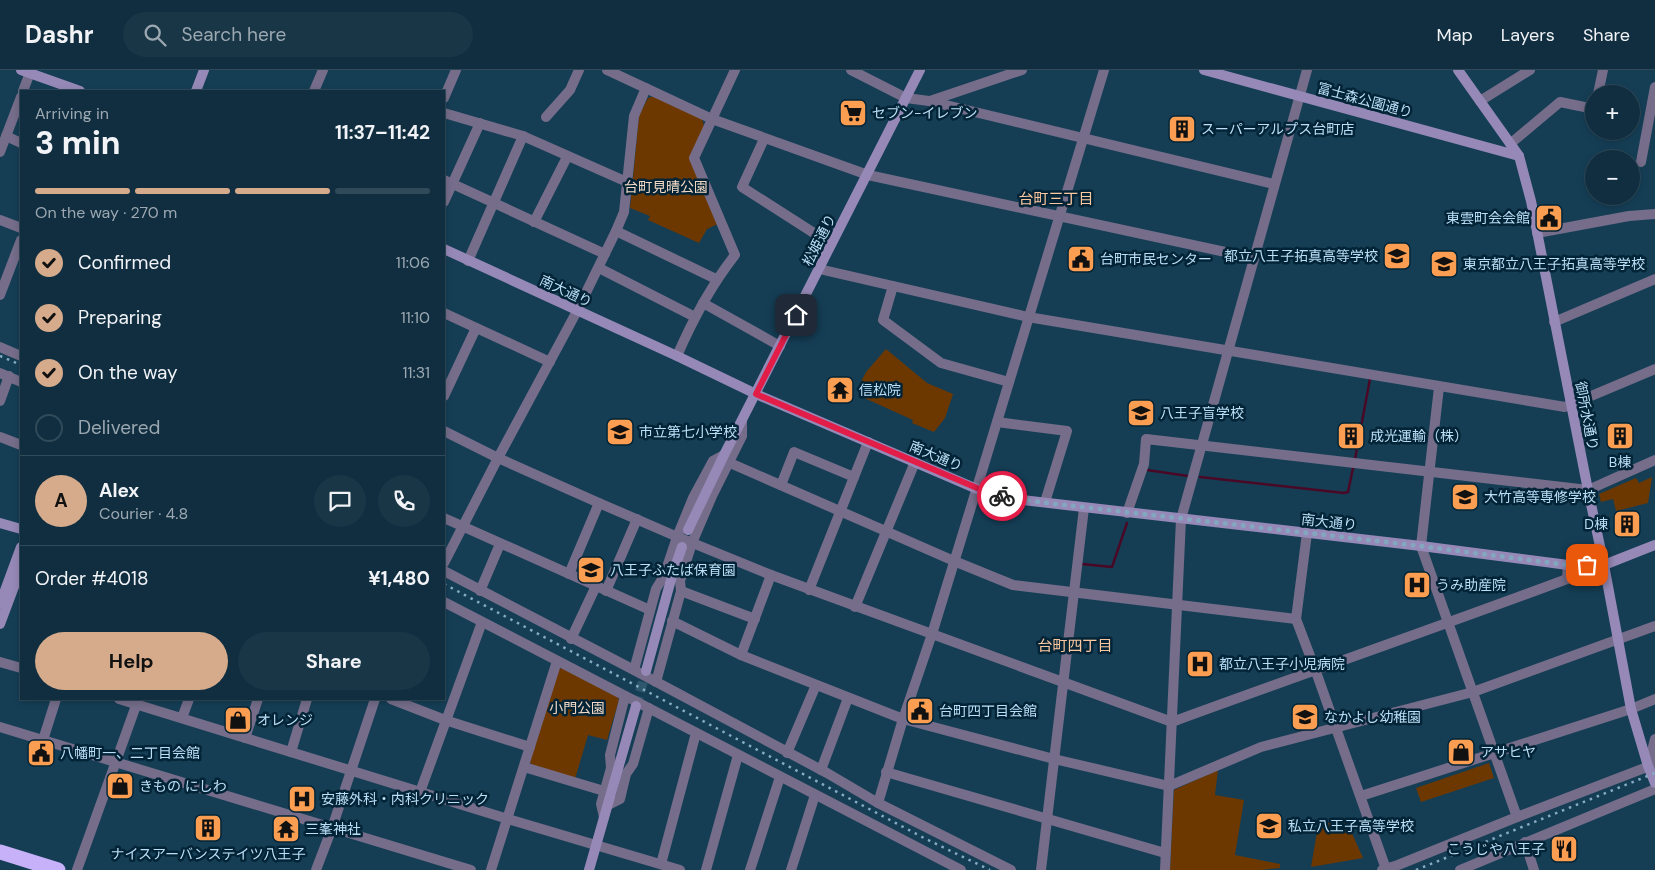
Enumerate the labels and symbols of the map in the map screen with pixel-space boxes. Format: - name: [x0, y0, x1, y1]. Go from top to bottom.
- street label: 富士森公園通り: [1315, 79, 1415, 121]
- supermarket icon: セブン-イレブン: [838, 98, 868, 128]
- place label: セブン-イレブン: [872, 104, 978, 122]
- building icon: スーパーアルプス台町店: [1167, 114, 1197, 144]
- place label: スーパーアルプス台町店: [1201, 120, 1354, 138]
- park label: 台町見晴公園: [624, 178, 708, 196]
- district label: 台町三丁目: [1018, 189, 1094, 209]
- public building icon: 東雲町会会館: [1534, 203, 1564, 233]
- place label: 東雲町会会館: [1446, 209, 1530, 227]
- street label: 松姫通り: [798, 211, 840, 269]
- school or university icon: 都立八王子拓真高等学校: [1382, 241, 1412, 271]
- public building icon: 台町市民センター: [1066, 244, 1096, 274]
- place label: 都立八王子拓真高等学校: [1224, 247, 1378, 265]
- school or university icon: 東京都立八王子拓真高等学校: [1429, 249, 1459, 279]
- place label: 台町市民センター: [1100, 250, 1212, 268]
- place label: 東京都立八王子拓真高等学校: [1463, 255, 1645, 273]
- street label: 南大通り: [537, 271, 595, 311]
- pin: [775, 294, 817, 336]
- temple icon: 信松院: [825, 375, 855, 405]
- street label: 御所水通り: [1571, 380, 1603, 452]
- place label: 信松院: [859, 381, 901, 399]
- school or university icon: 八王子盲学校: [1126, 398, 1156, 428]
- place label: 八王子盲学校: [1160, 404, 1244, 422]
- school or university icon: 市立第七小学校: [605, 417, 635, 447]
- building icon: 成光運輸（株）: [1336, 421, 1366, 451]
- building icon: B棟: [1605, 421, 1635, 451]
- place label: 市立第七小学校: [639, 423, 737, 441]
- place label: 成光運輸（株）: [1370, 427, 1468, 445]
- street label: 南大通り: [907, 437, 965, 475]
- place label: B棟: [1609, 453, 1631, 471]
- courier: [977, 471, 1027, 521]
- school or university icon: 大竹高等専修学校: [1450, 482, 1480, 512]
- place label: 大竹高等専修学校: [1484, 488, 1596, 506]
- building icon: D棟: [1612, 509, 1642, 539]
- street label: 南大通り: [1300, 510, 1358, 534]
- place label: D棟: [1584, 515, 1608, 533]
- pin: [1566, 544, 1608, 586]
- school or university icon: 八王子ふたば保育園: [576, 555, 606, 585]
- place label: 八王子ふたば保育園: [610, 561, 736, 579]
- hospital icon: うみ助産院: [1402, 570, 1432, 600]
- place label: うみ助産院: [1436, 576, 1506, 594]
- district label: 台町四丁目: [1037, 636, 1113, 656]
- hospital icon: 都立八王子小児病院: [1185, 649, 1215, 679]
- place label: 都立八王子小児病院: [1219, 655, 1345, 673]
- public building icon: 台町四丁目会館: [905, 696, 935, 726]
- park label: 小門公園: [549, 699, 605, 717]
- place label: 台町四丁目会館: [939, 702, 1037, 720]
- school or university icon: なかよし幼稚園: [1290, 702, 1320, 732]
- shop icon: オレンジ: [223, 705, 253, 735]
- place label: なかよし幼稚園: [1324, 708, 1421, 726]
- place label: オレンジ: [257, 711, 313, 729]
- shop icon: アサヒヤ: [1446, 737, 1476, 767]
- public building icon: 八幡町一、二丁目会館: [26, 738, 56, 768]
- place label: アサヒヤ: [1480, 743, 1536, 761]
- place label: 八幡町一、二丁目会館: [60, 744, 200, 762]
- shop icon: きもの にしわ: [105, 771, 135, 801]
- place label: きもの にしわ: [139, 777, 227, 795]
- hospital icon: 安藤外科・内科クリニック: [287, 784, 317, 814]
- place label: 安藤外科・内科クリニック: [321, 790, 489, 808]
- school or university icon: 私立八王子高等学校: [1254, 811, 1284, 841]
- building icon: ナイスアーバンステイツ八王子: [193, 813, 223, 843]
- temple icon: 三峯神社: [271, 814, 301, 844]
- place label: 私立八王子高等学校: [1288, 817, 1414, 835]
- place label: 三峯神社: [305, 820, 361, 838]
- restaurant icon: こうじや八王子: [1549, 834, 1579, 864]
- place label: こうじや八王子: [1447, 840, 1545, 858]
- place label: ナイスアーバンステイツ八王子: [110, 845, 306, 863]

